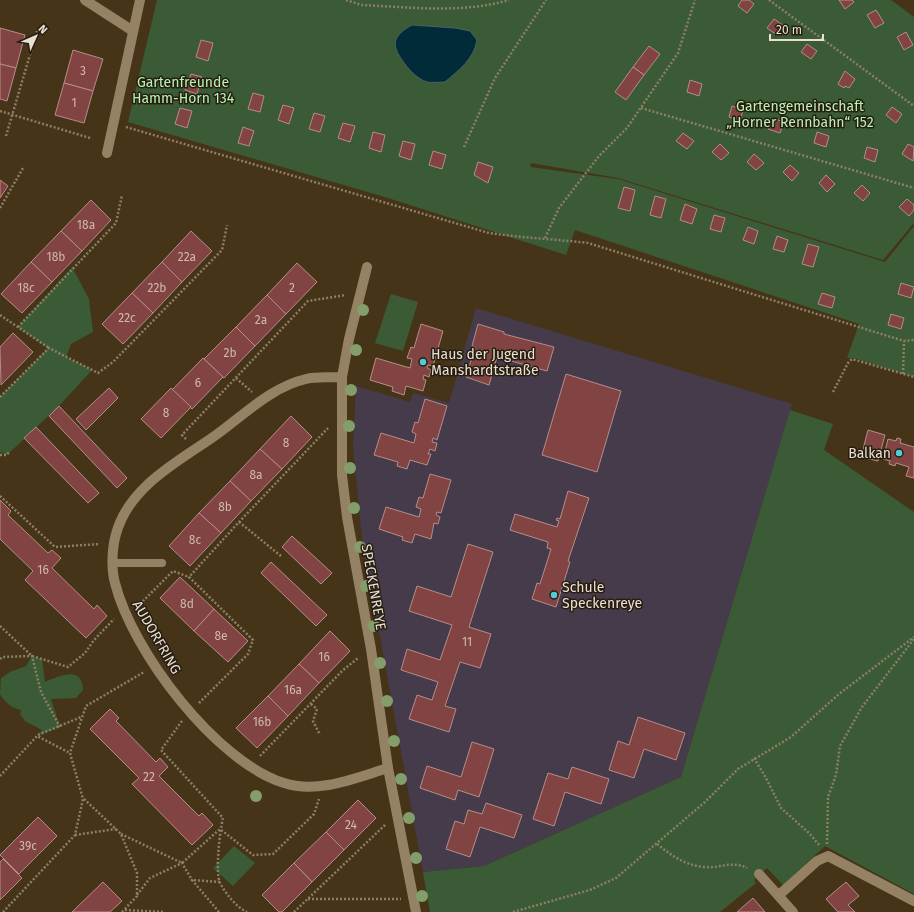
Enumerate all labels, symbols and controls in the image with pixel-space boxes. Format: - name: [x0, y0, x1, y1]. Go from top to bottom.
- north arrow: [16, 16, 56, 56]
- scale bar: [770, 16, 823, 42]
- text: N: [36, 22, 50, 36]
- text: 20 m: [776, 23, 802, 37]
- house number: 3: [80, 64, 86, 78]
- park label: Gartenfreunde Hamm-Horn 134: [132, 74, 235, 107]
- house number: 1: [71, 96, 77, 110]
- park label: Gartengemeinschaft „Horner Rennbahn“ 152: [726, 98, 874, 131]
- house number: 18a: [77, 218, 95, 232]
- house number: 18b: [47, 250, 65, 264]
- house number: 22a: [178, 250, 196, 264]
- house number: 18c: [17, 281, 35, 295]
- house number: 22b: [147, 281, 167, 295]
- house number: 2: [289, 281, 295, 295]
- house number: 22c: [118, 311, 136, 325]
- house number: 2a: [255, 313, 267, 327]
- house number: 2b: [223, 346, 237, 360]
- place label: Haus der Jugend Manshardtstraße: [431, 346, 539, 379]
- marker: Haus der Jugend Manshardtstraße: [418, 357, 428, 367]
- house number: 6: [195, 376, 201, 390]
- house number: 8: [163, 406, 170, 420]
- house number: 8: [283, 436, 290, 450]
- place label: Balkan: [848, 445, 891, 462]
- marker: Balkan: [894, 448, 904, 458]
- house number: 8a: [249, 468, 263, 482]
- house number: 8b: [218, 500, 232, 514]
- house number: 8c: [189, 533, 201, 547]
- street label: SPECKENREYE: [358, 543, 389, 632]
- house number: 16: [37, 563, 49, 577]
- place label: Schule Speckenreye: [562, 579, 642, 612]
- marker: Schule Speckenreye: [549, 590, 559, 600]
- street label: AUDORFRING: [129, 597, 184, 677]
- house number: 8d: [180, 597, 194, 611]
- house number: 8e: [214, 629, 228, 643]
- house number: 11: [462, 635, 472, 649]
- house number: 16: [318, 650, 330, 664]
- house number: 16a: [284, 683, 302, 697]
- house number: 16b: [253, 715, 271, 729]
- house number: 22: [143, 770, 155, 784]
- house number: 24: [345, 818, 358, 832]
- house number: 39c: [19, 839, 37, 853]

